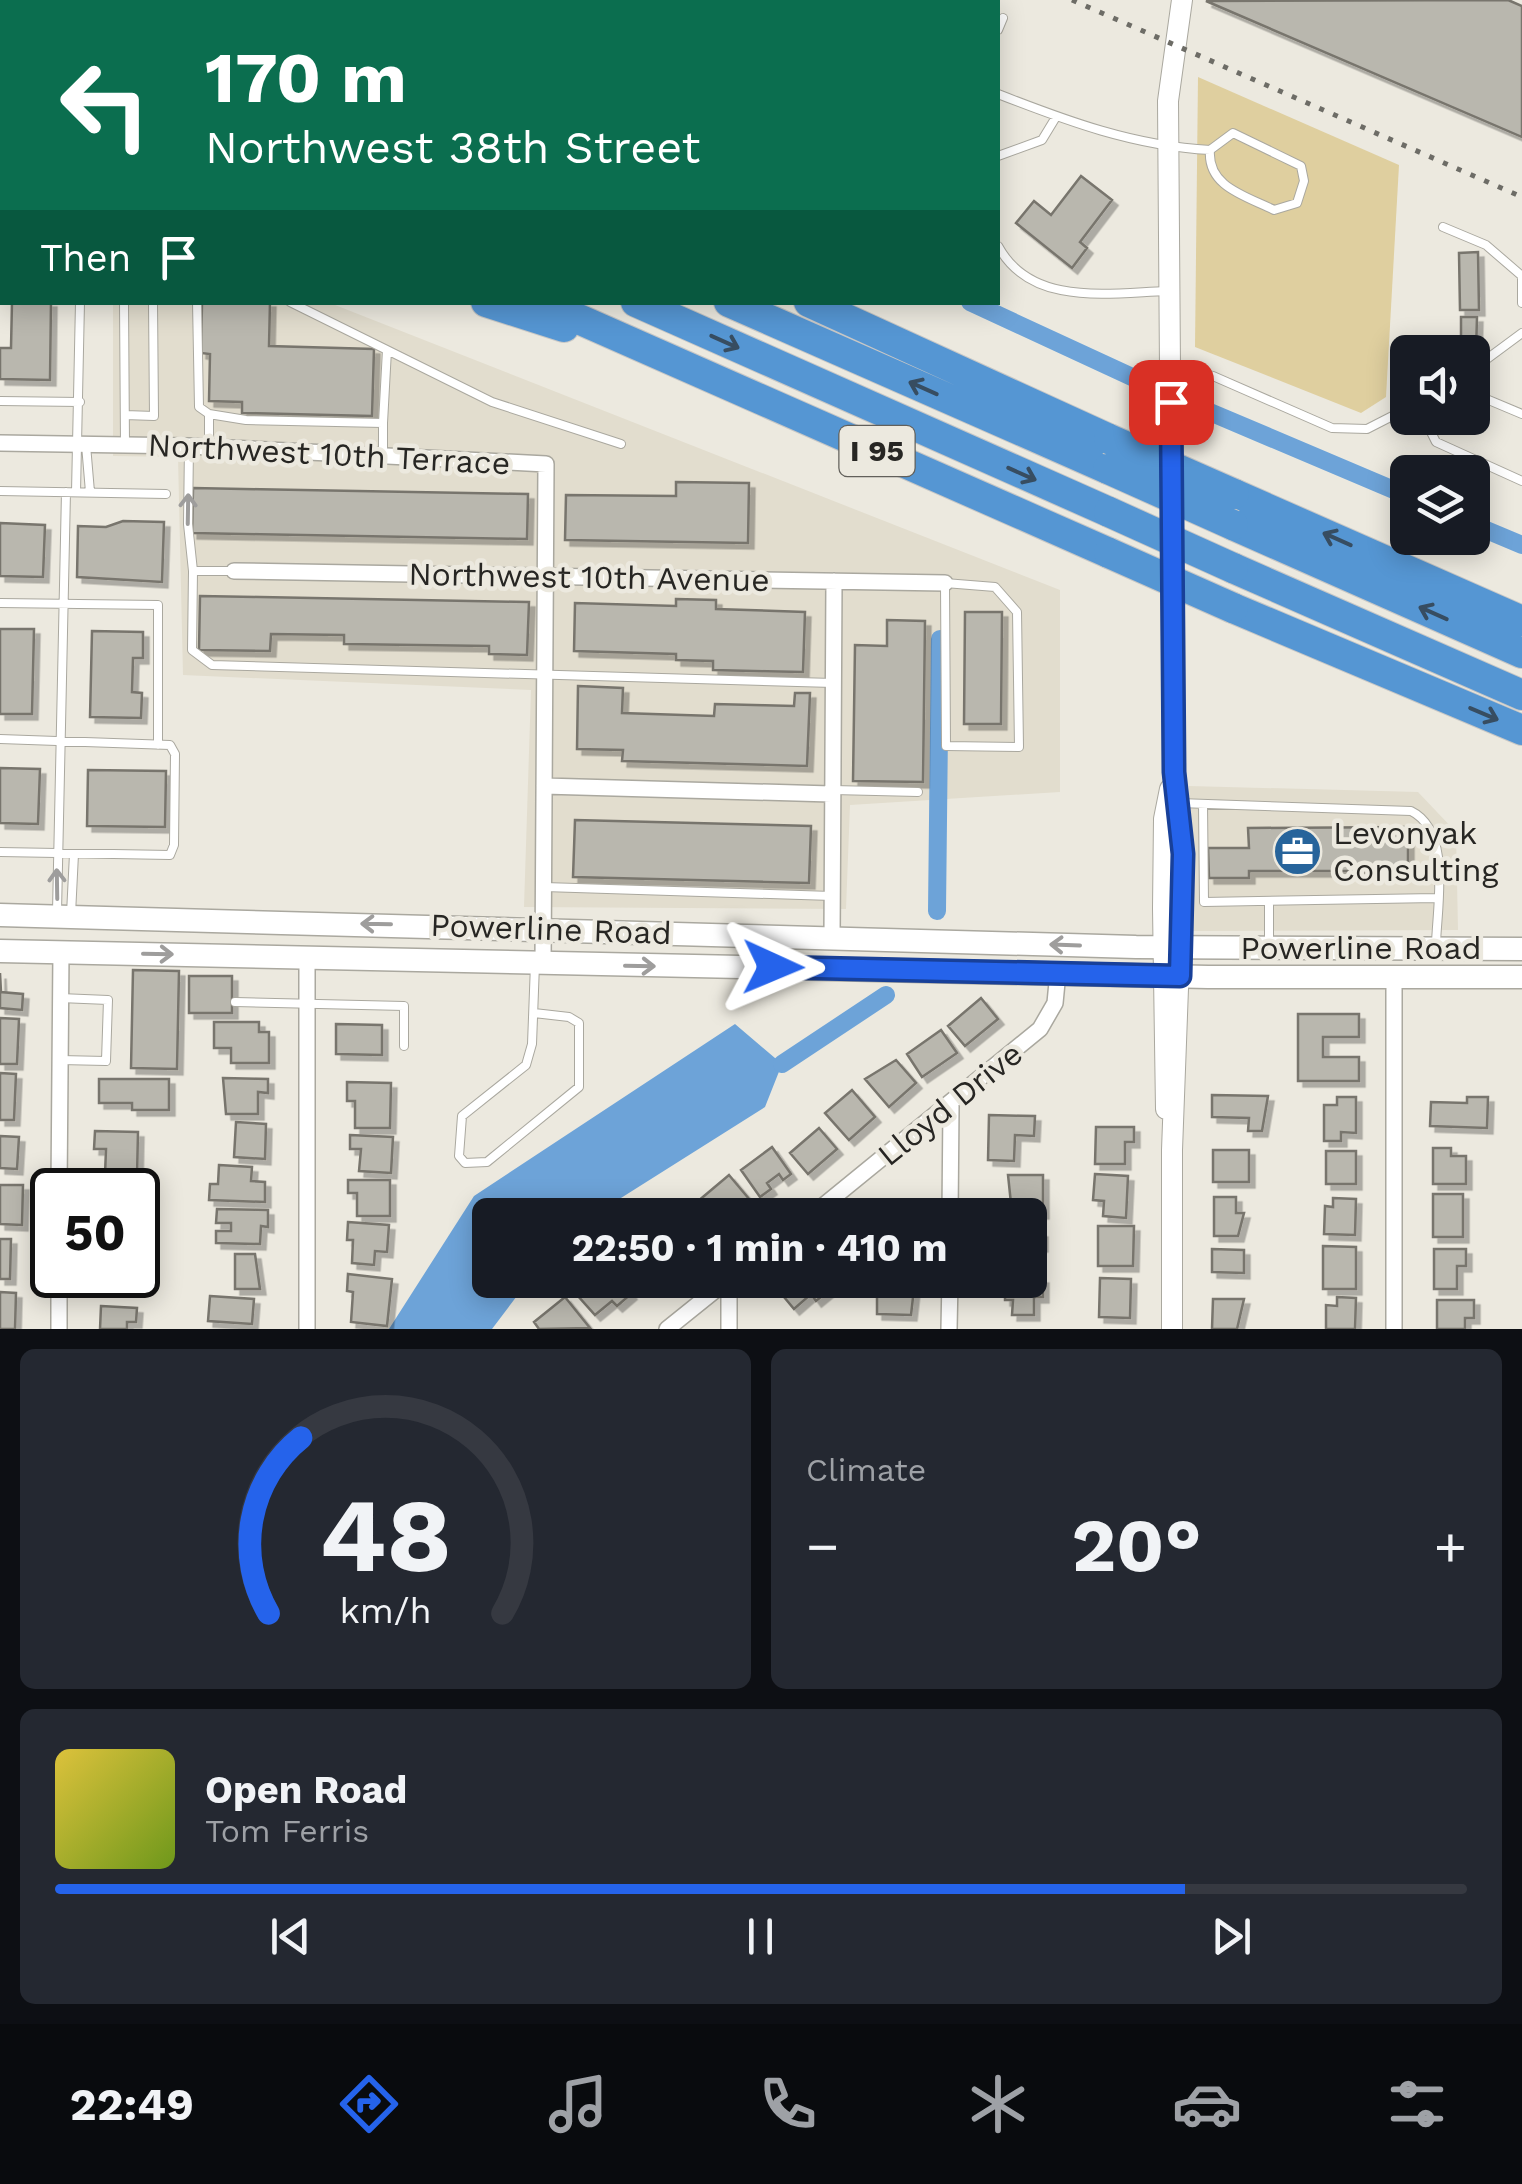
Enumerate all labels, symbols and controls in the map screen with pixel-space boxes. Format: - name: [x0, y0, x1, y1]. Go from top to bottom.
- text: 170 m: [205, 37, 407, 119]
- icon: left: [40, 40, 170, 170]
- text: Northwest 38th Street: [205, 121, 700, 174]
- icon: arrive: [151, 230, 206, 285]
- text: Then: [40, 236, 131, 280]
- one-way arrow: [709, 334, 740, 352]
- map controls: [1390, 335, 1490, 555]
- button: sound: [1390, 335, 1490, 435]
- pin: [1129, 360, 1214, 445]
- icon: arrive: [1144, 375, 1199, 430]
- one-way arrow: [908, 378, 939, 396]
- street label: Northwest 10th Terrace: [147, 426, 511, 482]
- road number: I 95: [840, 426, 914, 476]
- button: layers: [1390, 455, 1490, 555]
- one-way arrow: [1006, 466, 1037, 484]
- one-way arrow: [178, 493, 198, 526]
- one-way arrow: [1322, 529, 1353, 547]
- street label: Northwest 10th Avenue: [408, 555, 770, 599]
- one-way arrow: [1418, 603, 1449, 621]
- one-way arrow: [1469, 706, 1499, 724]
- place label: Levonyak Consulting: [1333, 814, 1499, 889]
- office icon: Levonyak Consulting: [1272, 825, 1324, 877]
- one-way arrow: [48, 869, 66, 902]
- street label: Powerline Road: [430, 906, 672, 952]
- one-way arrow: [361, 915, 393, 934]
- position arrow: [721, 915, 825, 1019]
- street label: Powerline Road: [1240, 929, 1482, 967]
- one-way arrow: [1050, 936, 1082, 955]
- one-way arrow: [142, 944, 174, 964]
- one-way arrow: [624, 956, 656, 975]
- street label: Lloyd Drive: [870, 1034, 1030, 1174]
- speed limit sign: 50: [30, 1168, 160, 1298]
- text: 22:50 · 1 min · 410 m: [571, 1226, 948, 1270]
- text: Climate: [806, 1451, 926, 1489]
- text: 48: [319, 1474, 452, 1596]
- text: 20°: [1071, 1501, 1202, 1589]
- text: −: [806, 1514, 839, 1578]
- text: +: [1434, 1514, 1467, 1578]
- text: km/h: [339, 1590, 432, 1632]
- text: Open Road: [205, 1768, 407, 1812]
- text: Tom Ferris: [205, 1812, 369, 1850]
- icon: previous: [263, 1909, 318, 1964]
- icon: pause: [733, 1909, 788, 1964]
- icon: next: [1204, 1909, 1259, 1964]
- icon: directions: [334, 2069, 404, 2139]
- icon: music: [543, 2069, 613, 2139]
- icon: phone: [753, 2069, 823, 2139]
- icon: climate: [963, 2069, 1033, 2139]
- icon: car: [1172, 2069, 1242, 2139]
- icon: filters: [1382, 2069, 1452, 2139]
- text: 22:49: [70, 2078, 194, 2131]

